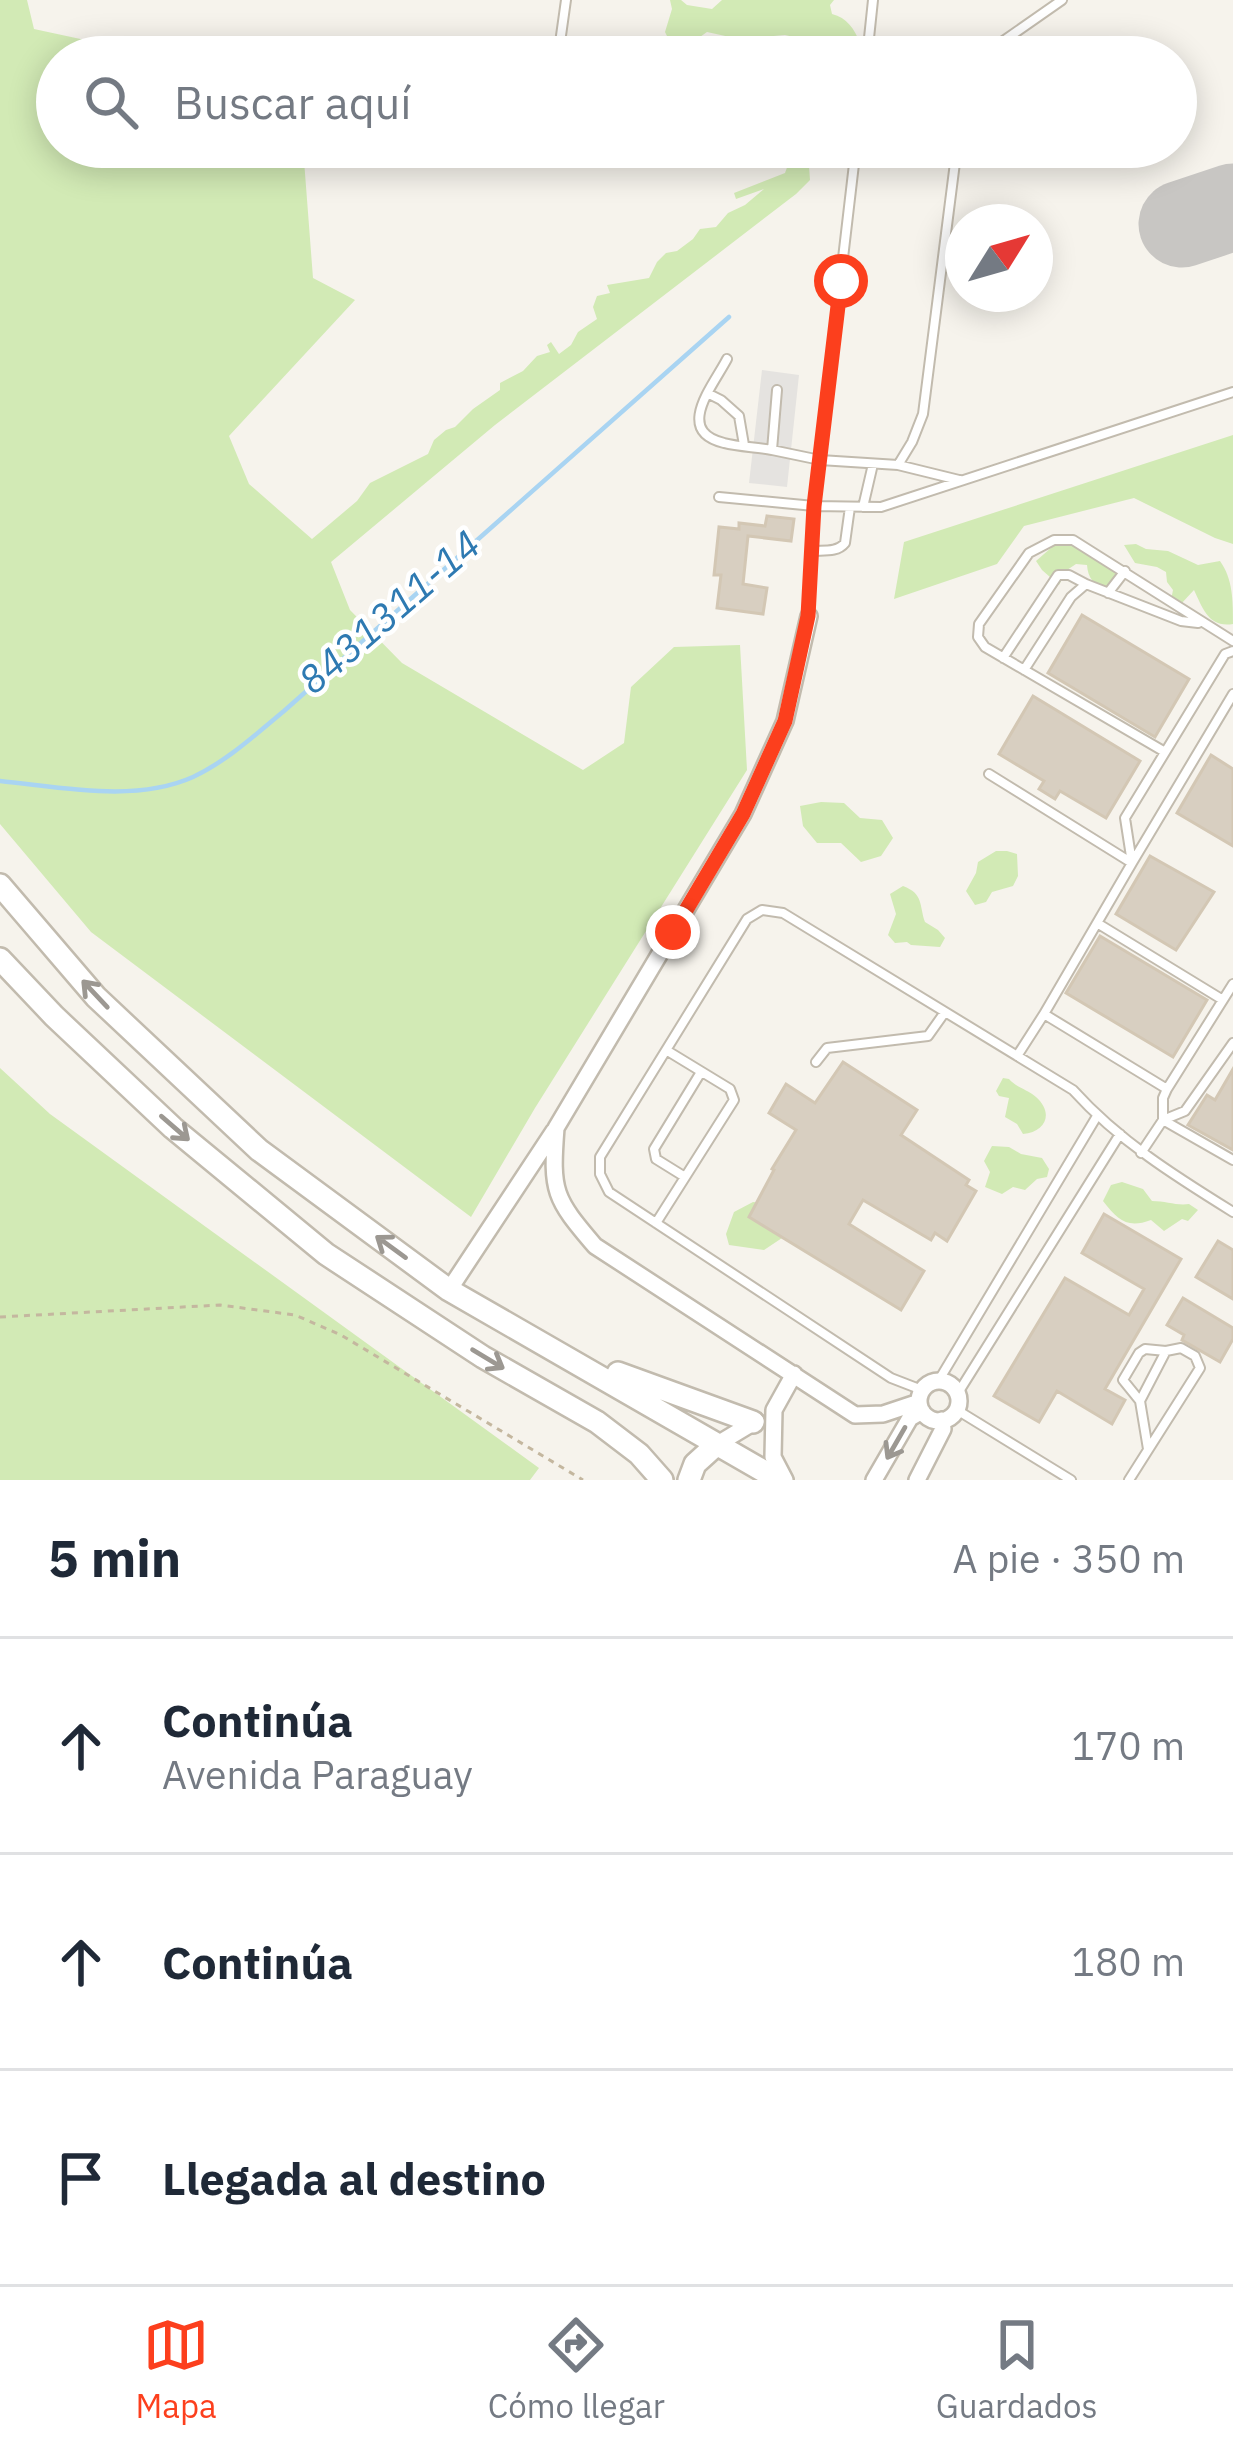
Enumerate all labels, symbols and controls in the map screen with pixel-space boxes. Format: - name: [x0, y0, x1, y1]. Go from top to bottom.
- search box: [36, 36, 1197, 168]
- icon: search: [78, 69, 144, 135]
- text: Buscar aquí: [174, 73, 412, 131]
- north arrow: [945, 204, 1053, 312]
- route start: [814, 254, 868, 308]
- water label: 8431311-14: [287, 518, 491, 705]
- route end: [646, 905, 700, 959]
- one-way arrow: [81, 980, 109, 1010]
- one-way arrow: [159, 1114, 189, 1141]
- one-way arrow: [375, 1235, 408, 1260]
- one-way arrow: [470, 1348, 505, 1372]
- one-way arrow: [883, 1425, 907, 1460]
- text: 5 min: [48, 1525, 181, 1591]
- text: A pie · 350 m: [952, 1533, 1185, 1584]
- text: Continúa: [162, 1691, 353, 1749]
- icon: ahead: [48, 1713, 114, 1779]
- text: 170 m: [1072, 1720, 1185, 1771]
- text: Avenida Paraguay: [162, 1749, 473, 1800]
- icon: ahead: [48, 1929, 114, 1995]
- text: Continúa: [162, 1933, 353, 1991]
- text: 180 m: [1072, 1936, 1185, 1987]
- icon: arrive: [48, 2145, 114, 2211]
- text: Llegada al destino: [162, 2149, 546, 2207]
- tab: Mapa: [136, 2312, 217, 2427]
- tab: Cómo llegar: [488, 2312, 665, 2427]
- tab: Guardados: [936, 2312, 1097, 2427]

